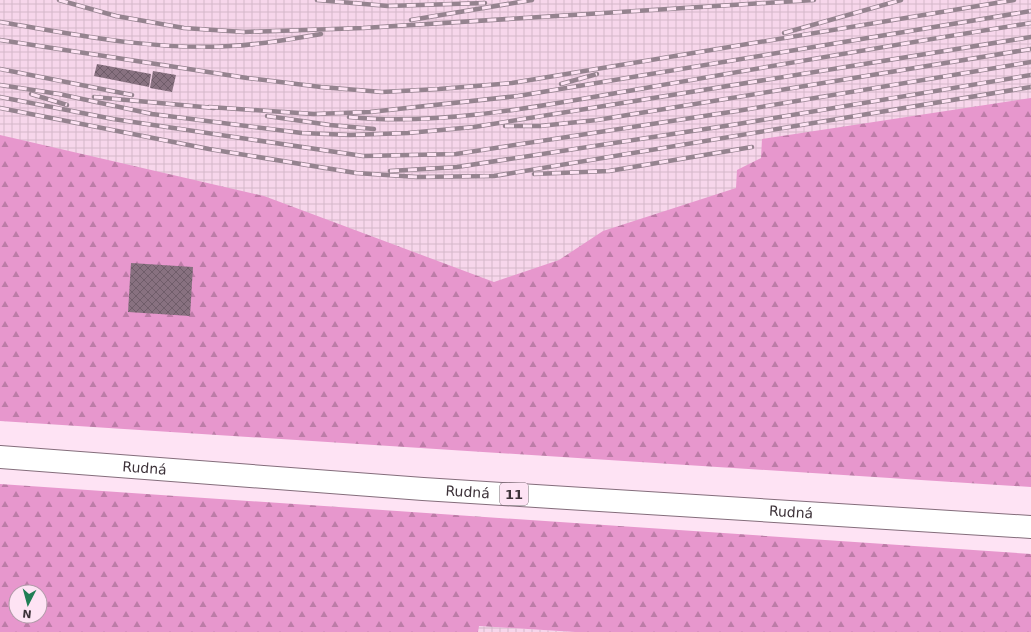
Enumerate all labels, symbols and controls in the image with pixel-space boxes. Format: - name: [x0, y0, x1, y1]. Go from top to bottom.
- street label: Rudná: [122, 458, 167, 478]
- street label: Rudná: [445, 482, 490, 501]
- road number: 11: [500, 483, 528, 505]
- street label: Rudná: [768, 503, 814, 521]
- north arrow: [8, 584, 48, 624]
- text: N: [22, 607, 32, 620]

